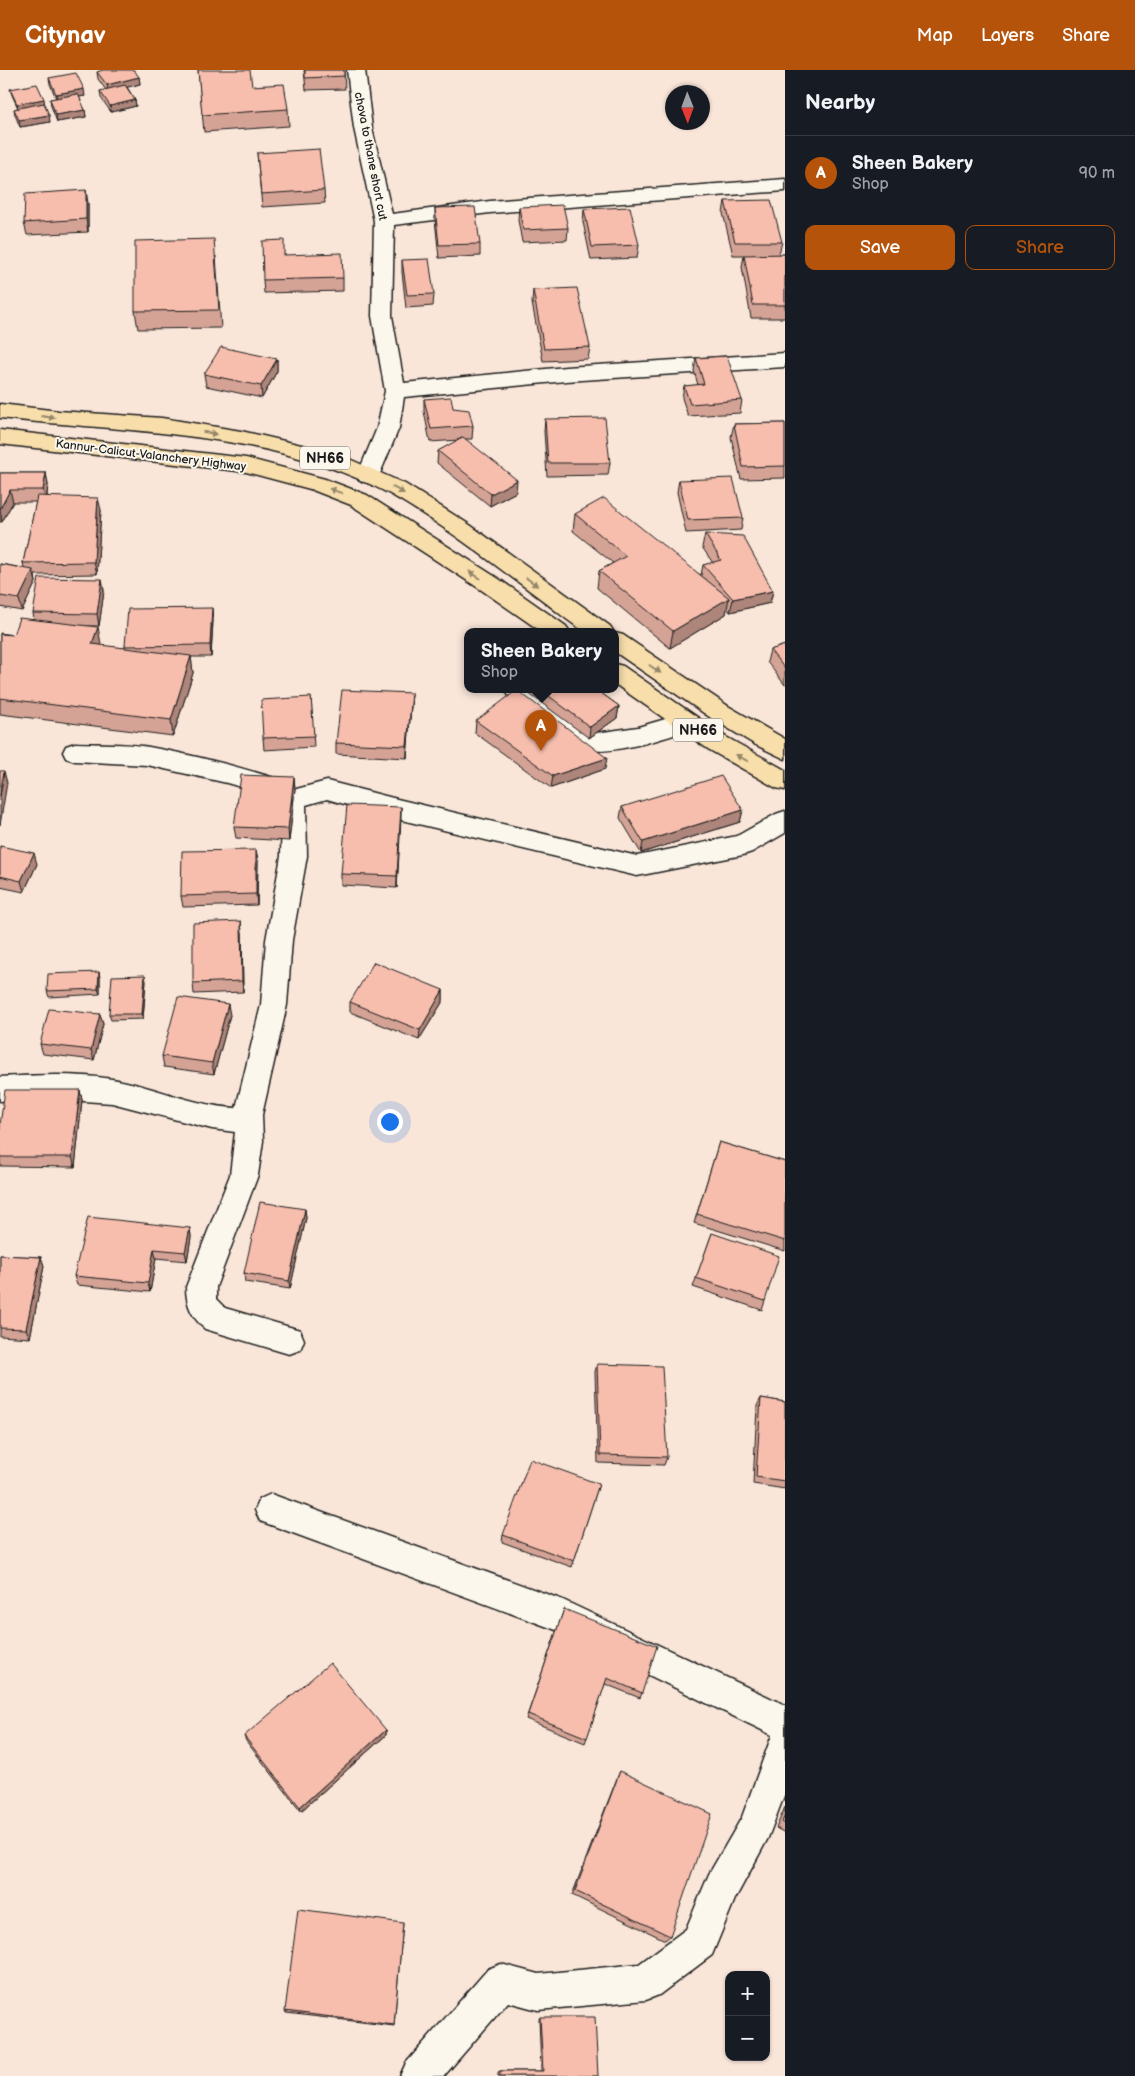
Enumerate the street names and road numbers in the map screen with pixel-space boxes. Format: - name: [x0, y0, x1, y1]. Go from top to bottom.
- street label: chova to thane short cut: [351, 91, 390, 222]
- street label: Kannur-Calicut-Valanchery Highway: [55, 436, 248, 475]
- road number: NH66: [300, 446, 350, 469]
- road number: NH66: [673, 718, 723, 742]

